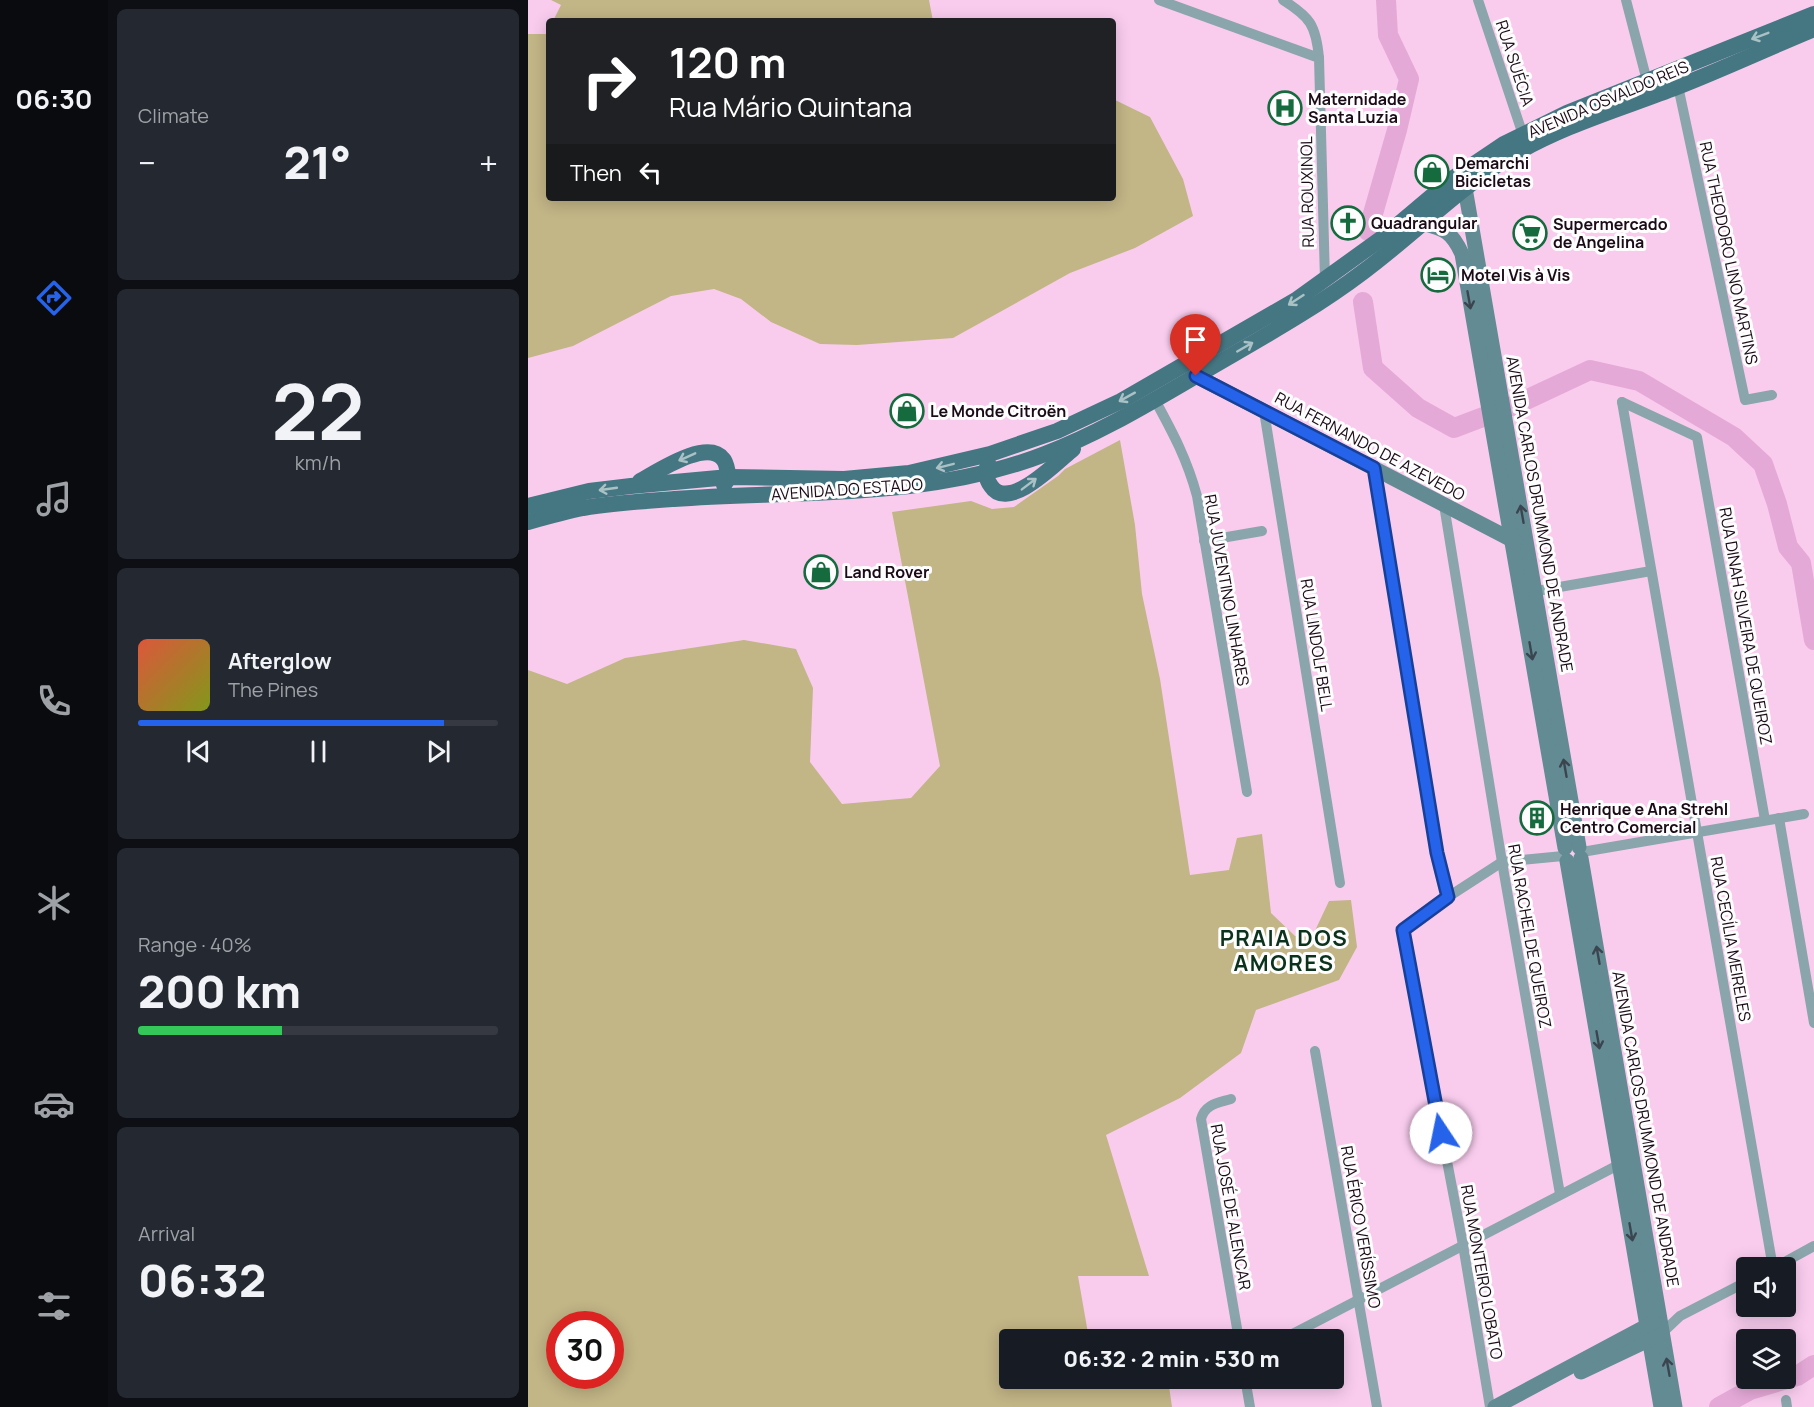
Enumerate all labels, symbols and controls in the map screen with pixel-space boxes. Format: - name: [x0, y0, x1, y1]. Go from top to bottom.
- street label: RUA SUÉCIA: [1491, 17, 1539, 109]
- one-way arrow: [1751, 31, 1769, 42]
- text: 120 m: [669, 33, 786, 91]
- icon: right: [570, 42, 648, 120]
- street label: AVENIDA OSVALDO REIS: [1524, 55, 1692, 143]
- text: 06:30: [15, 80, 93, 117]
- text: Rua Mário Quintana: [669, 88, 912, 125]
- place label: Maternidade Santa Luzia: [1308, 88, 1407, 128]
- hospital icon: Maternidade Santa Luzia: [1267, 90, 1303, 126]
- text: Climate: [138, 102, 209, 129]
- text: 21°: [283, 131, 351, 193]
- street label: RUA ROUXINOL: [1295, 136, 1319, 248]
- street label: RUA THEODORO LINO MARTINS: [1695, 139, 1763, 367]
- text: −: [138, 140, 156, 185]
- text: +: [479, 140, 498, 185]
- place label: Demarchi Bicicletas: [1455, 152, 1531, 192]
- shop icon: Demarchi Bicicletas: [1414, 154, 1450, 190]
- icon: left: [634, 156, 667, 189]
- text: Then: [570, 158, 622, 188]
- church icon: Quadrangular: [1330, 205, 1366, 241]
- place label: Quadrangular: [1371, 212, 1477, 234]
- place label: Supermercado de Angelina: [1553, 213, 1668, 253]
- supermarket icon: Supermercado de Angelina: [1512, 215, 1548, 251]
- hotel icon: Motel Vis à Vis: [1420, 257, 1456, 293]
- place label: Motel Vis à Vis: [1461, 264, 1570, 286]
- icon: directions: [33, 277, 75, 319]
- one-way arrow: [1464, 289, 1475, 309]
- one-way arrow: [1287, 293, 1304, 306]
- pin: [1170, 314, 1221, 376]
- icon: arrive: [1179, 323, 1212, 356]
- one-way arrow: [1236, 341, 1253, 353]
- street label: AVENIDA CARLOS DRUMMOND DE ANDRADE: [1501, 354, 1579, 674]
- text: 22: [272, 357, 364, 463]
- street label: RUA FERNANDO DE AZEVEDO: [1271, 386, 1469, 506]
- one-way arrow: [1119, 391, 1136, 403]
- shop icon: Le Monde Citroën: [889, 393, 925, 429]
- place label: Le Monde Citroën: [930, 400, 1066, 422]
- text: km/h: [295, 449, 341, 476]
- one-way arrow: [679, 452, 697, 463]
- one-way arrow: [936, 460, 955, 472]
- street label: AVENIDA DO ESTADO: [770, 473, 924, 505]
- icon: music: [33, 478, 75, 520]
- one-way arrow: [1020, 478, 1036, 490]
- one-way arrow: [598, 483, 618, 494]
- street label: RUA JUVENTINO LINHARES: [1199, 492, 1255, 688]
- one-way arrow: [1516, 505, 1527, 524]
- street label: RUA DINAH SILVEIRA DE QUEIROZ: [1714, 506, 1778, 747]
- shop icon: Land Rover: [803, 554, 839, 590]
- place label: Land Rover: [844, 561, 929, 583]
- street label: RUA LINDOLF BELL: [1296, 577, 1338, 713]
- one-way arrow: [1526, 641, 1537, 660]
- text: Afterglow: [228, 646, 332, 676]
- text: The Pines: [228, 676, 318, 703]
- icon: phone: [33, 680, 75, 722]
- icon: previous: [182, 735, 215, 768]
- icon: pause: [302, 735, 335, 768]
- icon: next: [422, 735, 455, 768]
- one-way arrow: [1560, 759, 1571, 779]
- place label: Henrique e Ana Strehl Centro Comercial: [1560, 798, 1728, 838]
- building icon: Henrique e Ana Strehl Centro Comercial: [1519, 800, 1555, 836]
- street label: RUA RACHEL DE QUEIROZ: [1503, 842, 1557, 1030]
- street label: RUA CECÍLIA MEIRELES: [1706, 855, 1756, 1023]
- icon: climate: [33, 882, 75, 924]
- district label: PRAIA DOS AMORES: [1220, 923, 1348, 978]
- text: Range · 40%: [138, 931, 252, 958]
- one-way arrow: [1592, 946, 1603, 965]
- text: 200 km: [138, 960, 301, 1022]
- street label: AVENIDA CARLOS DRUMMOND DE ANDRADE: [1607, 969, 1685, 1289]
- one-way arrow: [1592, 1030, 1603, 1049]
- icon: car: [33, 1083, 75, 1125]
- position arrow: [1409, 1101, 1473, 1165]
- street label: RUA JOSÉ DE ALENCAR: [1206, 1122, 1256, 1292]
- street label: RUA ÉRICO VERÍSSIMO: [1336, 1144, 1386, 1310]
- street label: RUA MONTEIRO LOBATO: [1456, 1183, 1508, 1361]
- text: Arrival: [138, 1220, 195, 1247]
- one-way arrow: [1626, 1222, 1637, 1242]
- text: 06:32: [138, 1249, 266, 1311]
- map controls: [1736, 1257, 1796, 1389]
- button: sound: [1736, 1257, 1796, 1317]
- icon: filters: [33, 1285, 75, 1327]
- speed limit sign: 30: [546, 1311, 624, 1389]
- button: layers: [1736, 1329, 1796, 1389]
- text: 06:32 · 2 min · 530 m: [1063, 1344, 1280, 1374]
- one-way arrow: [1662, 1358, 1673, 1378]

